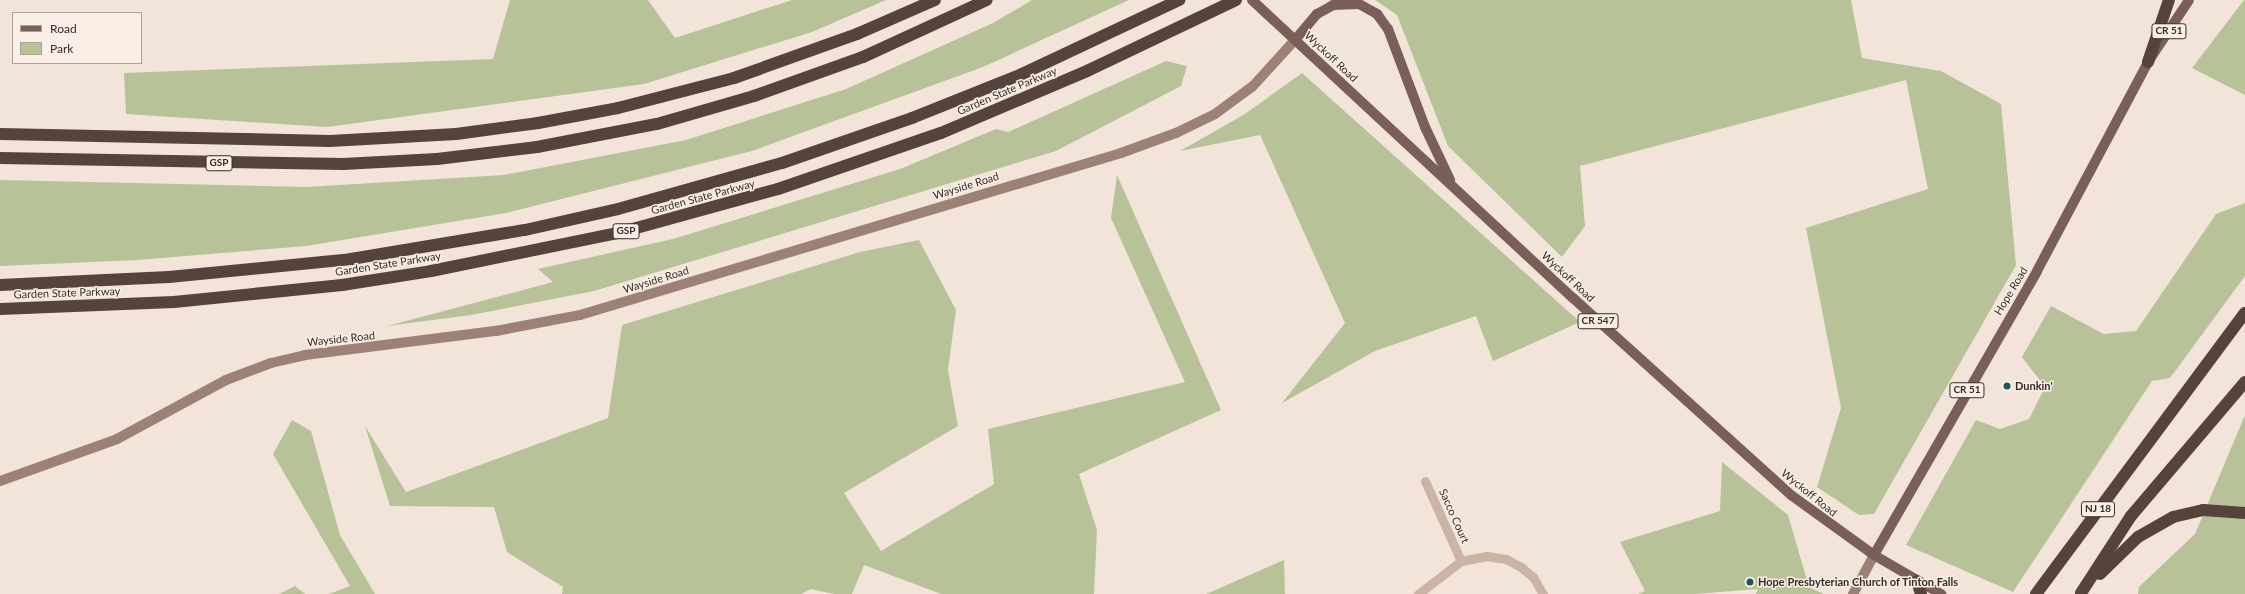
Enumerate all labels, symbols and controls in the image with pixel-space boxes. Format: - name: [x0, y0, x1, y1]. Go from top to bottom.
- legend: [12, 12, 142, 64]
- text: Road: [50, 21, 77, 36]
- road number: CR 51: [2151, 23, 2187, 39]
- street label: Wyckoff Road: [1302, 29, 1360, 85]
- text: Park: [50, 41, 73, 56]
- street label: Garden State Parkway: [955, 64, 1059, 118]
- road number: GSP: [205, 155, 233, 171]
- street label: Wayside Road: [931, 170, 1001, 202]
- street label: Garden State Parkway: [650, 177, 756, 217]
- road number: GSP: [612, 223, 640, 239]
- street label: Garden State Parkway: [334, 249, 442, 279]
- street label: Wyckoff Road: [1539, 249, 1597, 305]
- street label: Wayside Road: [621, 264, 691, 296]
- street label: Hope Road: [1992, 265, 2030, 317]
- street label: Garden State Parkway: [13, 285, 121, 301]
- road number: CR 547: [1577, 313, 1619, 329]
- street label: Wayside Road: [306, 329, 376, 349]
- place label: Dunkin': [2015, 379, 2053, 393]
- marker: Dunkin': [2002, 381, 2012, 391]
- road number: CR 51: [1949, 382, 1985, 398]
- street label: Wyckoff Road: [1778, 466, 1840, 520]
- street label: Sacco Court: [1436, 487, 1472, 545]
- road number: NJ 18: [2080, 501, 2116, 517]
- place label: Hope Presbyterian Church of Tinton Falls: [1758, 575, 1959, 589]
- marker: Hope Presbyterian Church of Tinton Falls: [1745, 577, 1755, 587]

